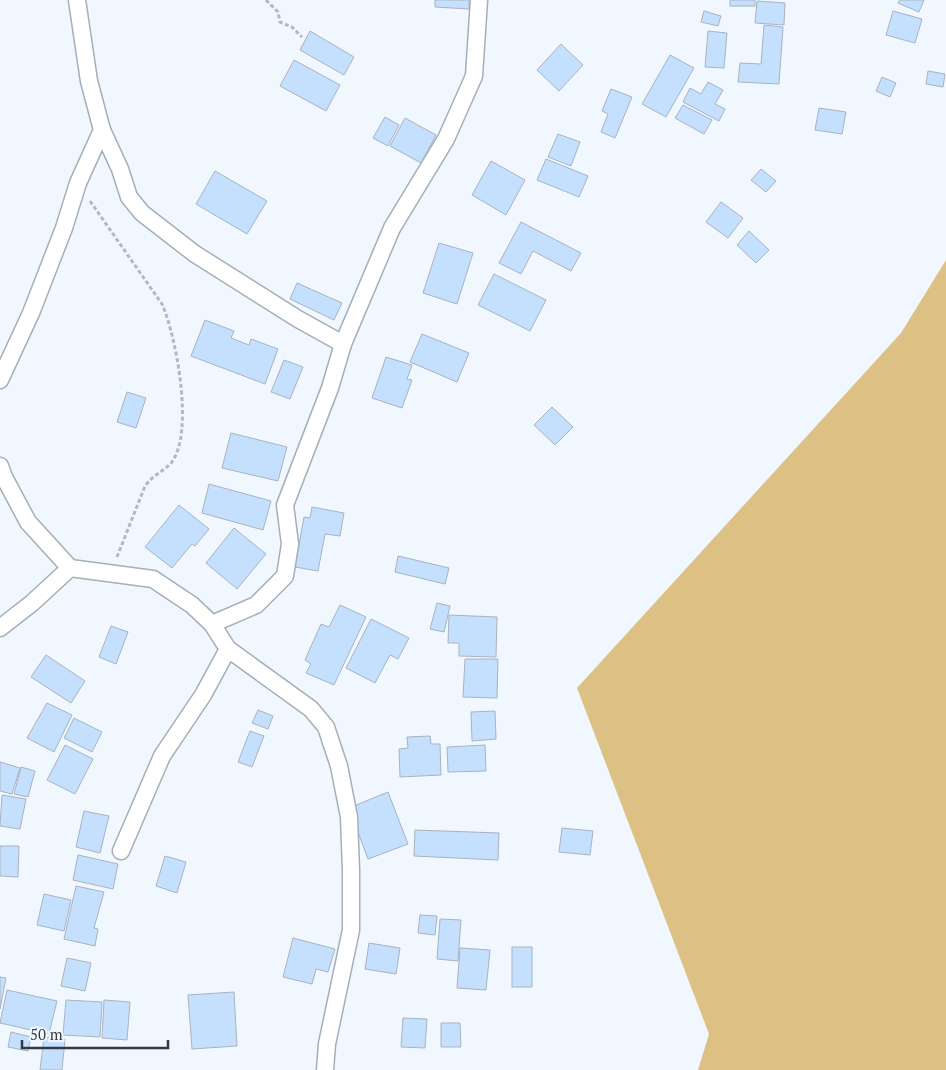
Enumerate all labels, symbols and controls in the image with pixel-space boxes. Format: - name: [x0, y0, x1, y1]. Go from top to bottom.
- scale bar: [22, 1018, 169, 1050]
- text: 50 m: [30, 1024, 63, 1044]

